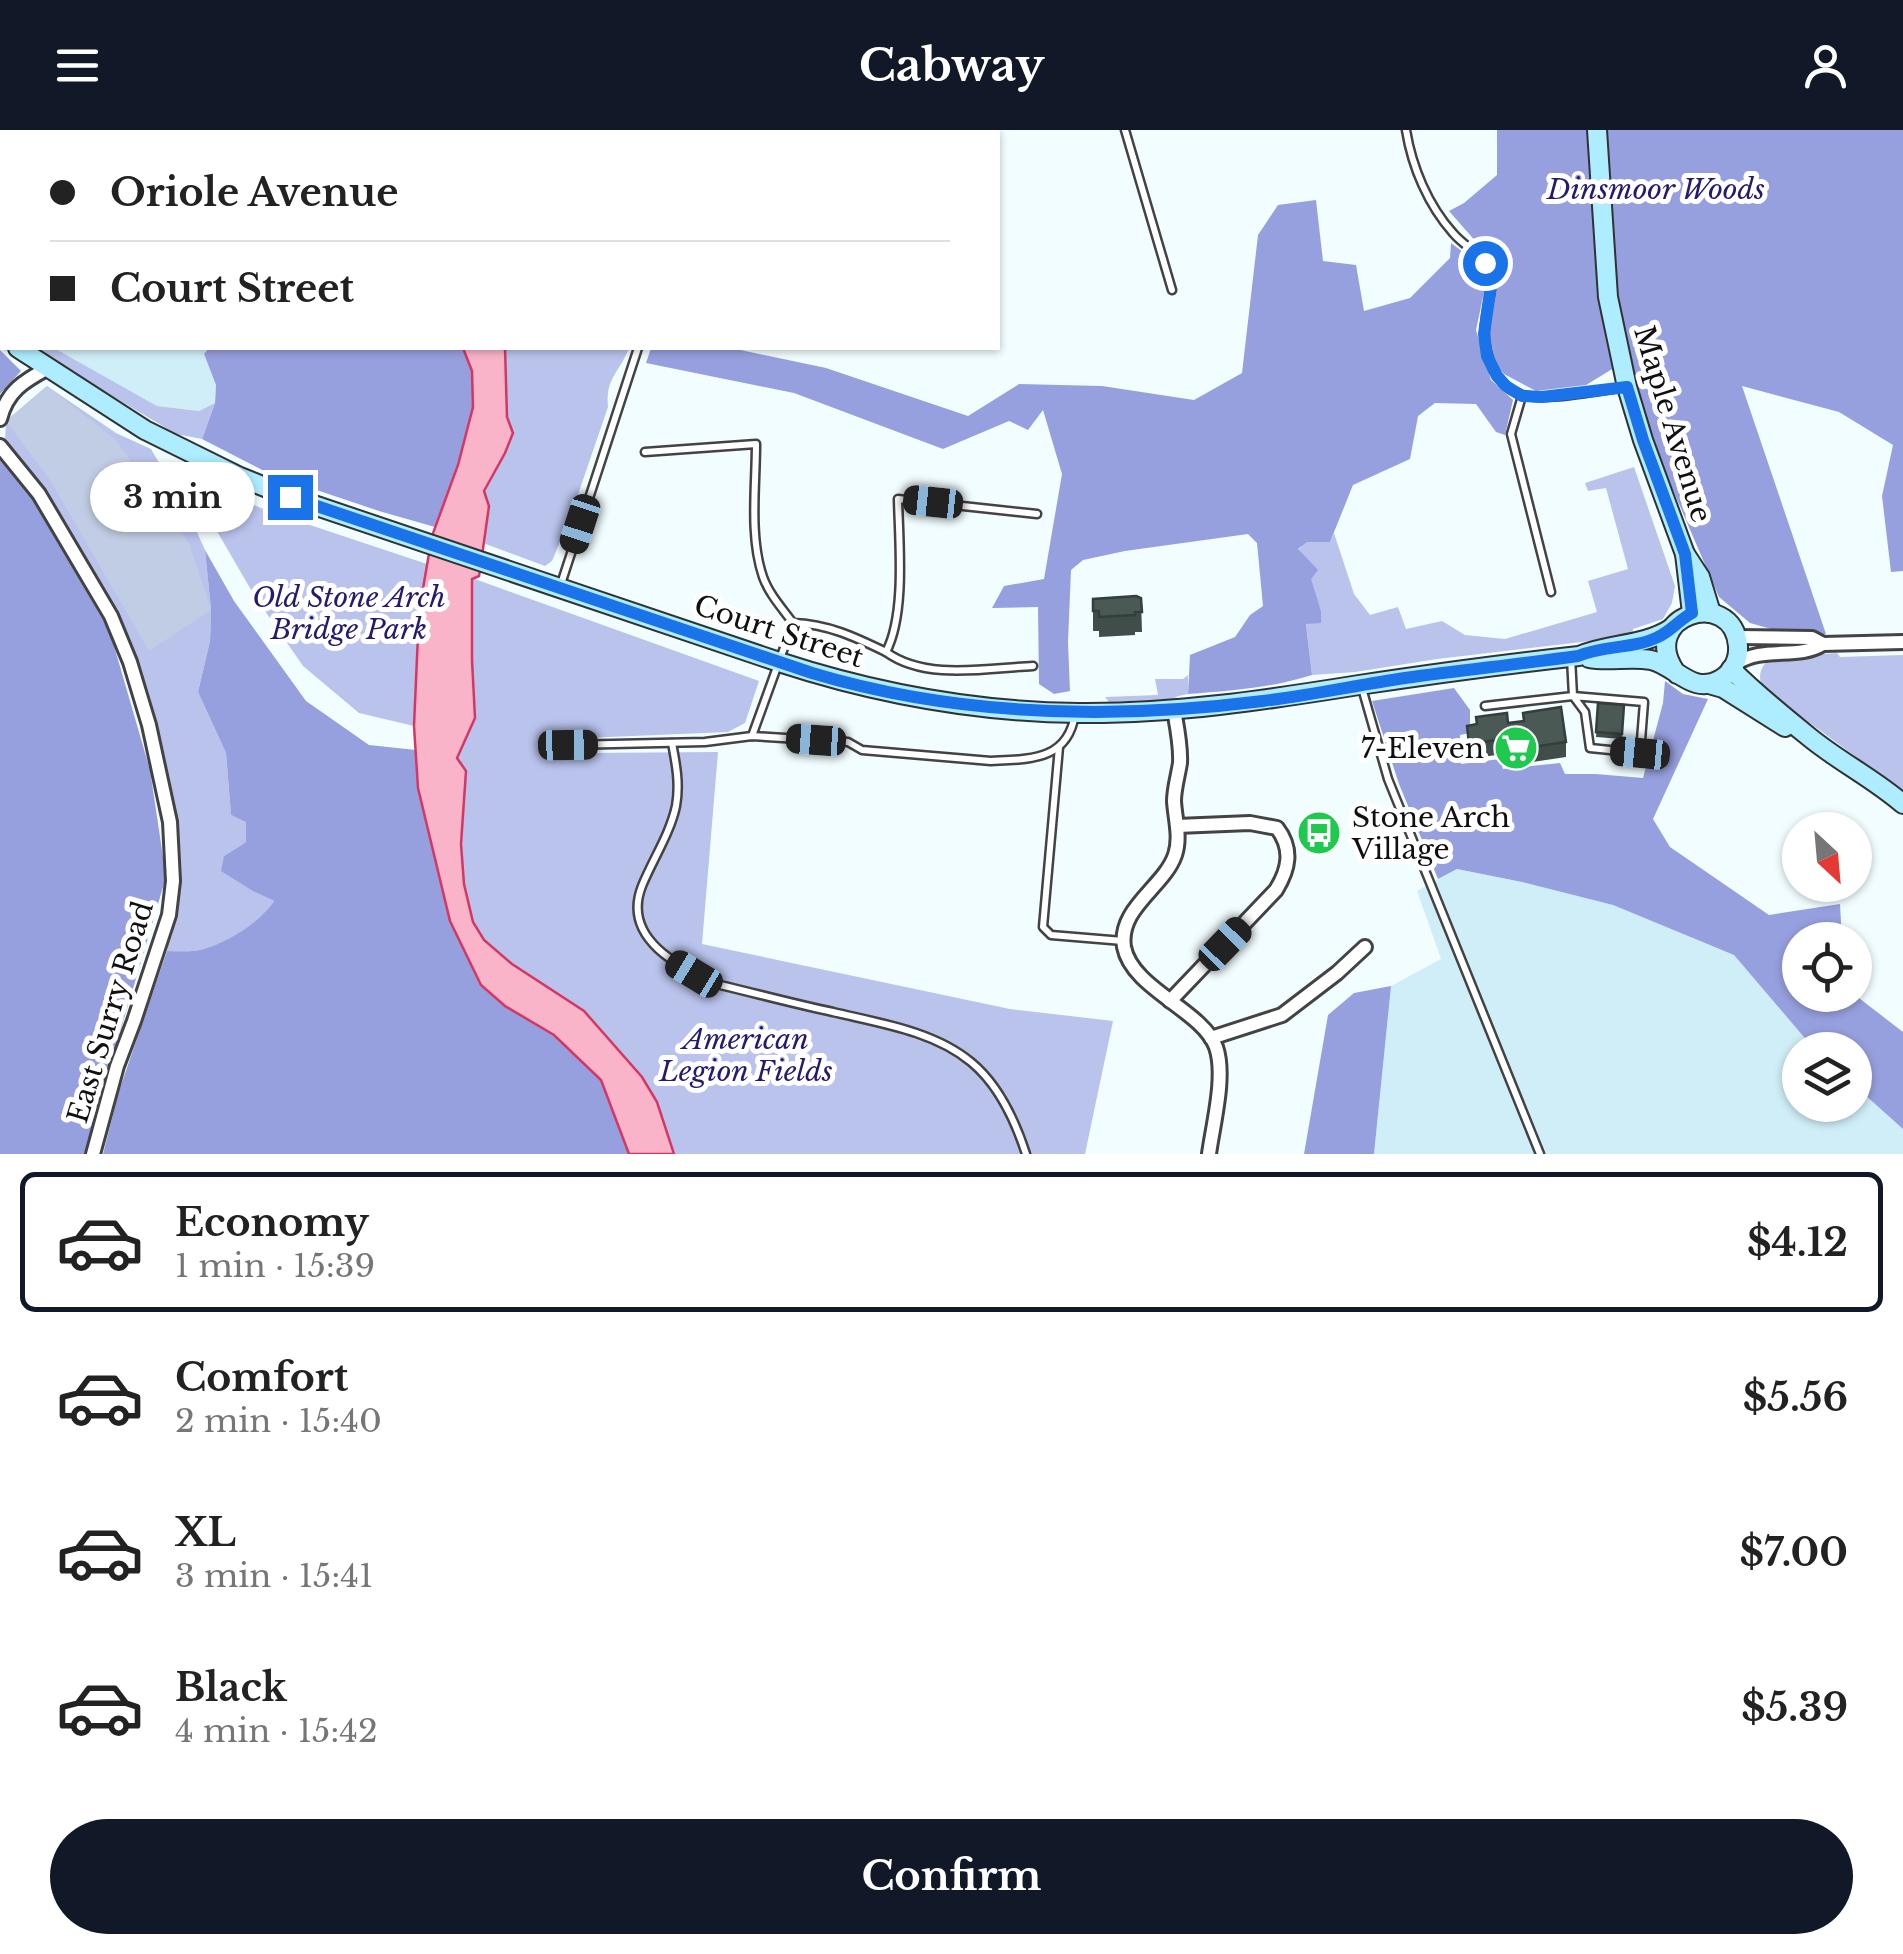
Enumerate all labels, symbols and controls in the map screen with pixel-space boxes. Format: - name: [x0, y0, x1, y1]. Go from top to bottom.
- text: Cabway: [859, 37, 1044, 93]
- icon: menu: [50, 38, 105, 93]
- icon: person: [1798, 38, 1853, 93]
- text: Oriole Avenue: [110, 169, 398, 216]
- park label: Dinsmoor Woods: [1546, 172, 1765, 207]
- route start: [1463, 241, 1508, 286]
- text: Court Street: [110, 265, 354, 312]
- street label: Maple Avenue: [1626, 322, 1719, 527]
- callout: 3 min: [90, 462, 255, 532]
- route end: [268, 475, 313, 520]
- text: 3 min: [123, 477, 222, 517]
- car: [902, 484, 964, 520]
- car: [556, 491, 604, 557]
- park label: Old Stone Arch Bridge Park: [252, 580, 446, 647]
- street label: Court Street: [690, 588, 868, 675]
- car: [785, 723, 847, 757]
- supermarket icon: 7-Eleven: [1493, 725, 1539, 771]
- car: [538, 729, 598, 761]
- place label: 7-Eleven: [1361, 731, 1484, 766]
- car: [1609, 735, 1671, 771]
- place label: Stone Arch Village: [1351, 800, 1510, 867]
- bus stop icon: Stone Arch Village: [1296, 810, 1342, 856]
- north arrow: [1782, 812, 1872, 902]
- map controls: [1782, 812, 1872, 1122]
- street label: East Surry Road: [60, 897, 161, 1127]
- car: [1193, 912, 1257, 976]
- button: locate: [1782, 922, 1872, 1012]
- car: [661, 946, 727, 1002]
- park label: American Legion Fields: [658, 1022, 833, 1089]
- button: layers: [1782, 1032, 1872, 1122]
- icon: car: [55, 1197, 145, 1287]
- text: Economy: [175, 1199, 369, 1246]
- text: $4.12: [1747, 1219, 1848, 1266]
- text: 1 min · 15:39: [175, 1246, 375, 1286]
- icon: car: [55, 1352, 145, 1442]
- text: Comfort: [175, 1354, 348, 1401]
- text: $5.56: [1743, 1374, 1848, 1421]
- text: 2 min · 15:40: [175, 1401, 382, 1441]
- icon: car: [55, 1507, 145, 1597]
- text: XL: [175, 1509, 236, 1556]
- text: $7.00: [1740, 1529, 1848, 1576]
- text: 3 min · 15:41: [175, 1556, 373, 1596]
- icon: car: [55, 1662, 145, 1752]
- text: Black: [175, 1664, 287, 1711]
- text: $5.39: [1741, 1684, 1848, 1731]
- text: 4 min · 15:42: [175, 1711, 378, 1751]
- button: Confirm: [50, 1819, 1853, 1934]

